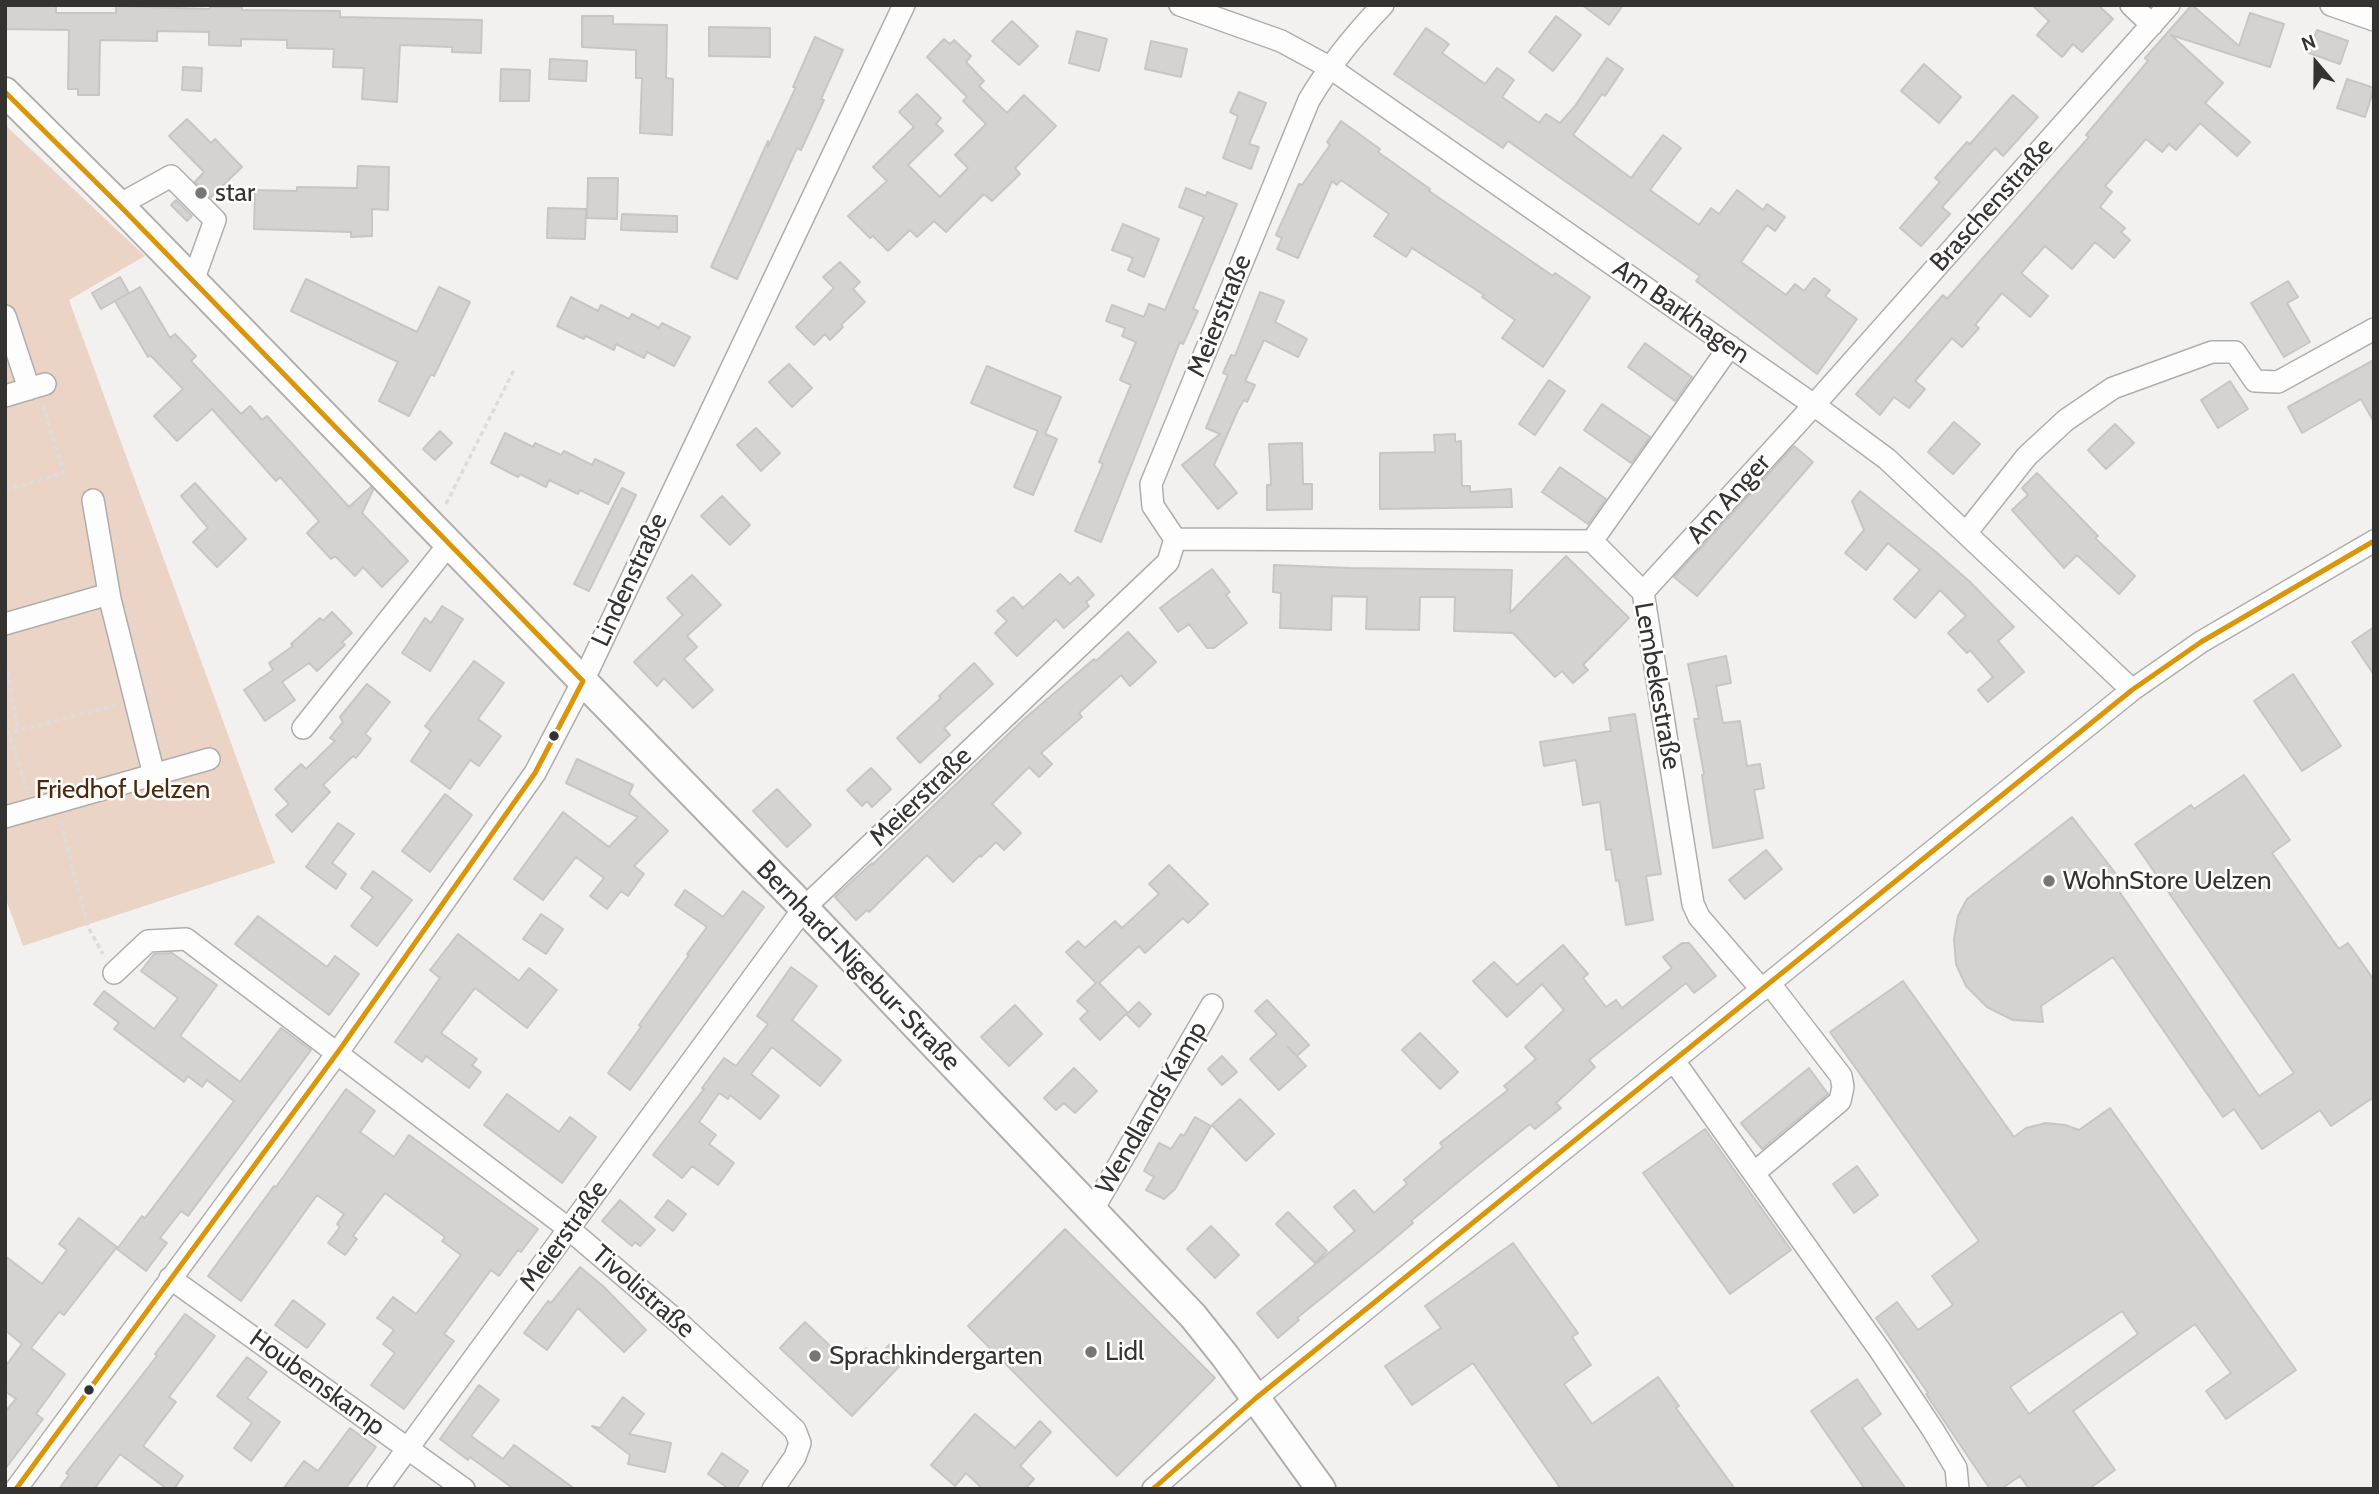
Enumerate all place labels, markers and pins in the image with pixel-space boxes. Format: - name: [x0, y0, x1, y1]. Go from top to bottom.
- place label: star: [215, 177, 255, 209]
- marker: star: [193, 185, 209, 201]
- unlabelled marker: [547, 729, 561, 743]
- place label: WohnStore Uelzen: [2063, 865, 2272, 897]
- marker: WohnStore Uelzen: [2041, 873, 2057, 889]
- place label: Lidl: [1105, 1336, 1144, 1368]
- place label: Sprachkindergarten: [829, 1340, 1043, 1372]
- marker: Lidl: [1083, 1344, 1099, 1360]
- marker: Sprachkindergarten: [807, 1348, 823, 1364]
- unlabelled marker: [82, 1383, 96, 1397]

